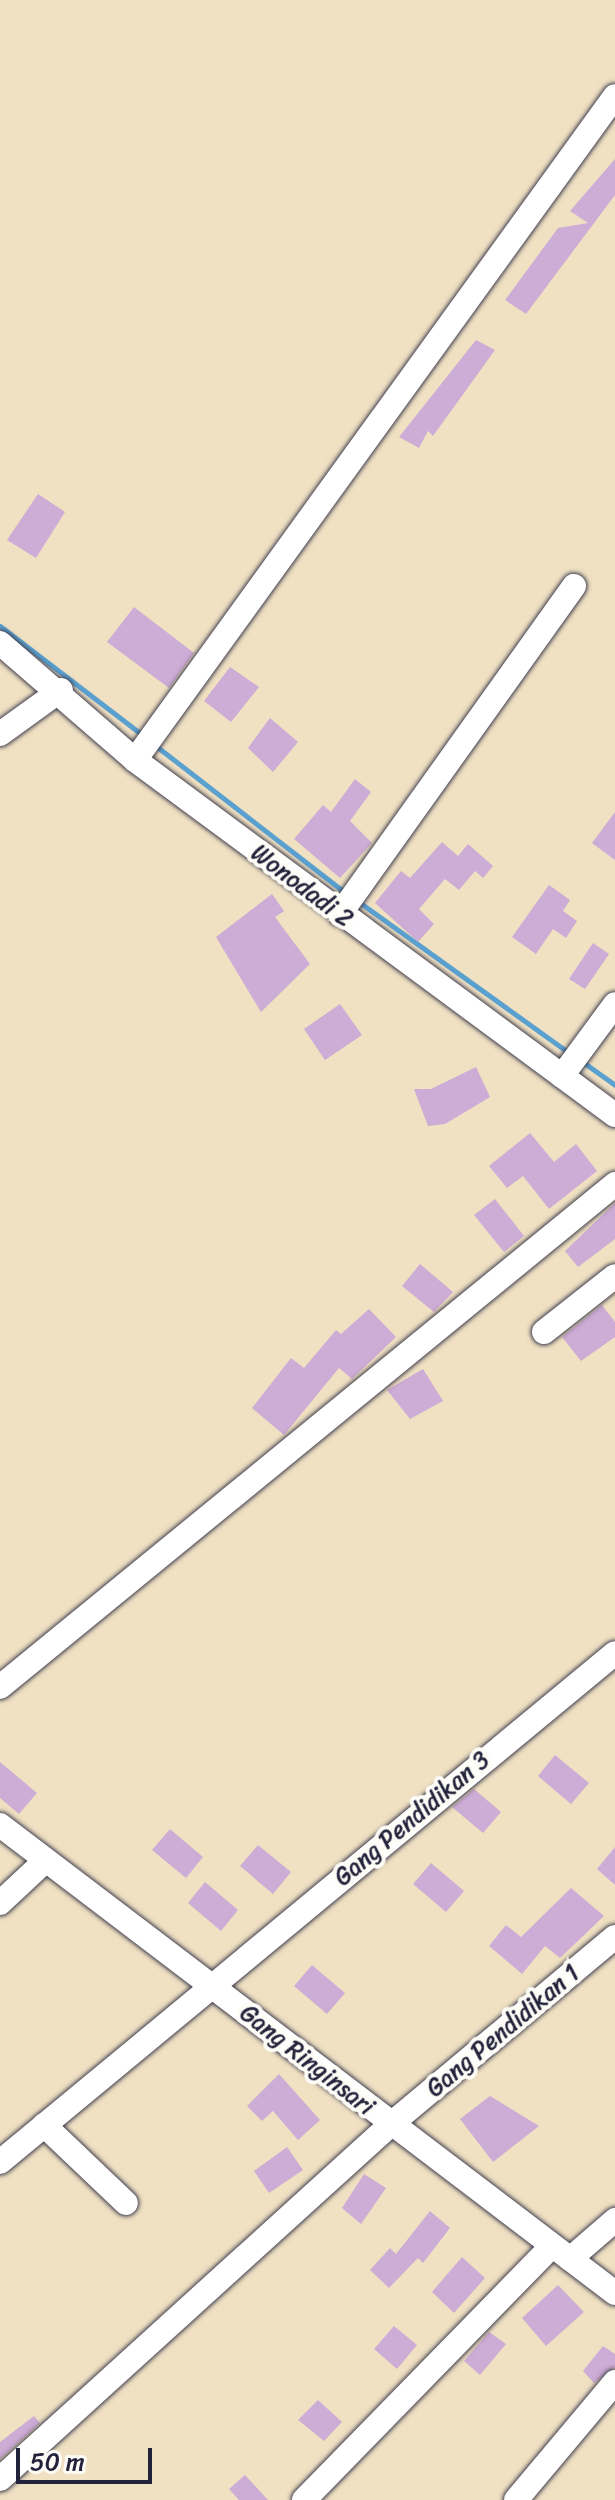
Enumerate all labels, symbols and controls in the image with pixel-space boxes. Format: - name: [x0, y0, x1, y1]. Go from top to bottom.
- street label: Wonodadi 2: [245, 838, 359, 934]
- street label: Gang Pendidikan 3: [329, 1746, 495, 1892]
- street label: Gang Pendidikan 1: [421, 1959, 585, 2103]
- street label: Gang Ringinsari: [234, 1998, 380, 2122]
- scale bar: [20, 2432, 156, 2482]
- text: 50 m: [30, 2441, 85, 2483]

